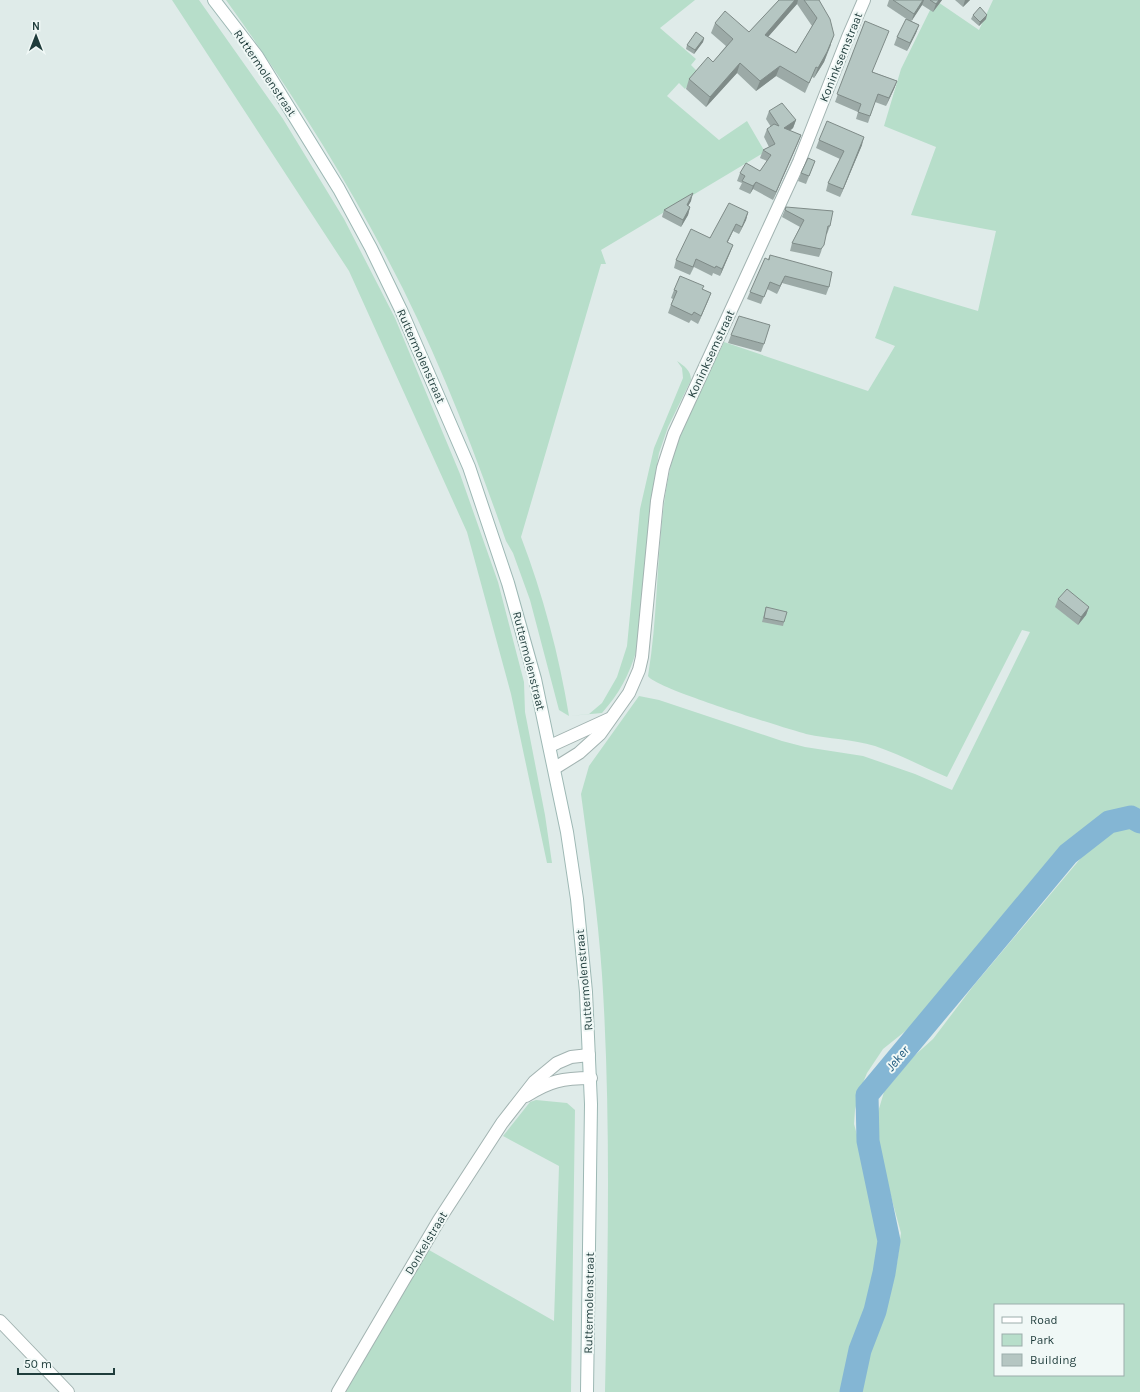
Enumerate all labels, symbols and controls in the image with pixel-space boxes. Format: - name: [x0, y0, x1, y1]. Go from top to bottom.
- street label: Koninksemstraat: [817, 10, 866, 104]
- north arrow: [16, 16, 56, 56]
- text: N: [32, 20, 40, 33]
- street label: Ruttermolenstraat: [231, 27, 299, 119]
- street label: Ruttermolenstraat: [394, 307, 448, 406]
- street label: Koninksemstraat: [685, 307, 738, 400]
- street label: Ruttermolenstraat: [510, 610, 548, 712]
- street label: Ruttermolenstraat: [573, 928, 595, 1031]
- water label: Jeker: [883, 1042, 912, 1074]
- street label: Donkelstraat: [402, 1209, 451, 1277]
- street label: Ruttermolenstraat: [581, 1252, 597, 1354]
- legend: [994, 1304, 1124, 1376]
- text: Road: [1030, 1313, 1058, 1327]
- text: Park: [1030, 1333, 1055, 1347]
- scale bar: [18, 1350, 114, 1376]
- text: Building: [1030, 1353, 1077, 1367]
- text: 50 m: [24, 1357, 52, 1371]

